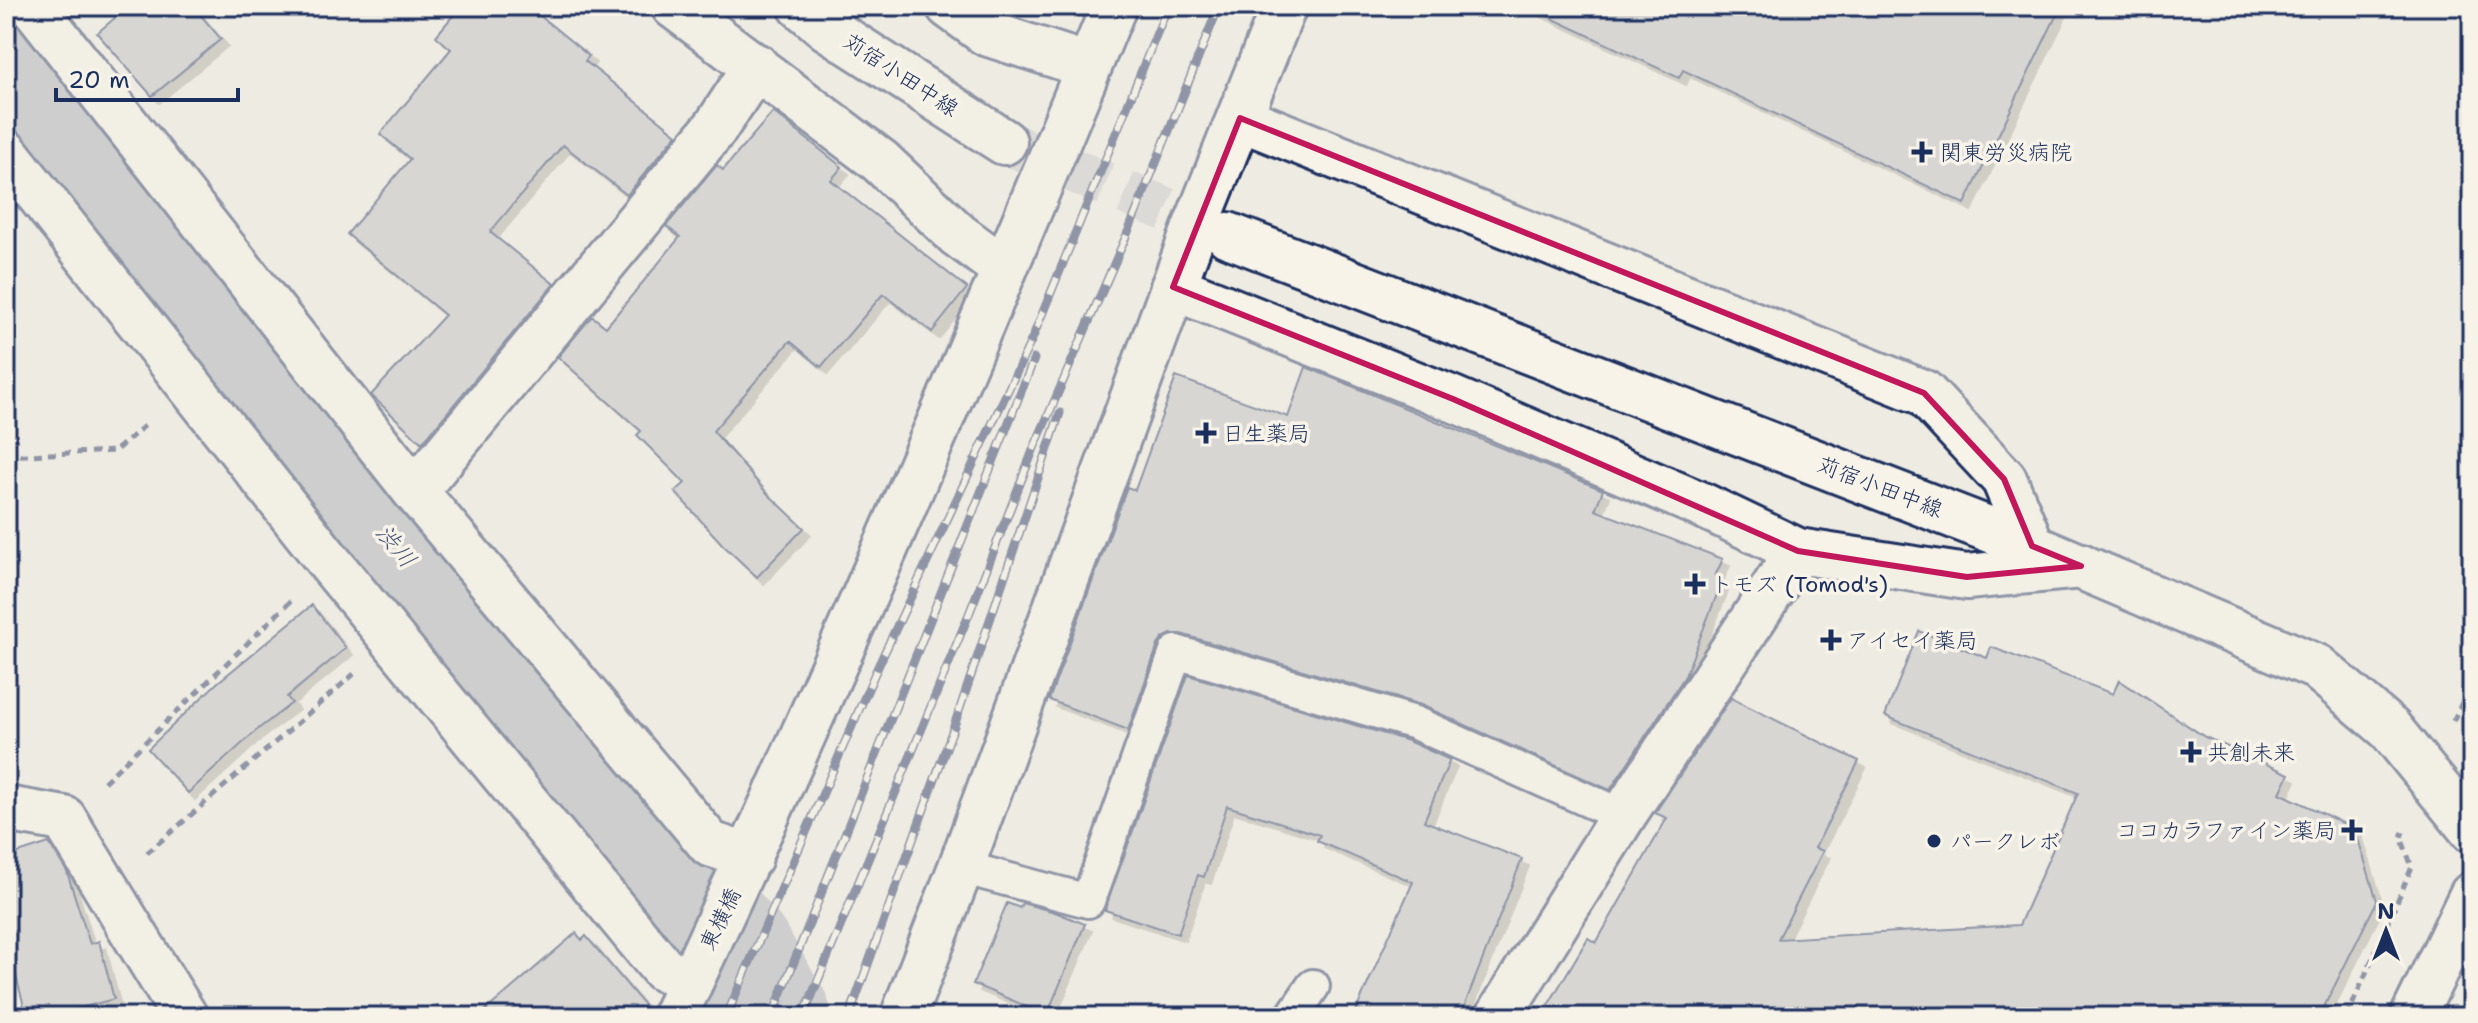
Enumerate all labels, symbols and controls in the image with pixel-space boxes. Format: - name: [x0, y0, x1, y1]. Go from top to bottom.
- street label: 苅宿小田中線: [838, 27, 964, 123]
- scale bar: [56, 52, 238, 102]
- text: 20 m: [68, 64, 130, 96]
- place label: 関東労災病院: [1940, 138, 2072, 167]
- marker: 関東労災病院: [1911, 141, 1933, 163]
- place label: 日生薬局: [1222, 419, 1310, 448]
- marker: 日生薬局: [1197, 424, 1215, 442]
- street label: 苅宿小田中線: [1813, 450, 1947, 524]
- water label: 渋川: [368, 517, 424, 575]
- place label: トモズ (Tomod's): [1711, 570, 1888, 599]
- marker: トモズ (Tomod's): [1686, 575, 1704, 593]
- place label: アイセイ薬局: [1847, 626, 1978, 655]
- marker: アイセイ薬局: [1822, 631, 1840, 649]
- place label: 共創未来: [2207, 738, 2295, 767]
- marker: 共創未来: [2182, 743, 2200, 761]
- place label: ココカラファイン薬局: [2116, 816, 2336, 845]
- marker: ココカラファイン薬局: [2343, 821, 2361, 839]
- place label: パークレボ: [1950, 827, 2060, 856]
- marker: パークレボ: [1925, 832, 1943, 850]
- street label: 東横橋: [692, 883, 748, 955]
- north arrow: [2346, 891, 2426, 971]
- text: N: [2377, 897, 2395, 926]

